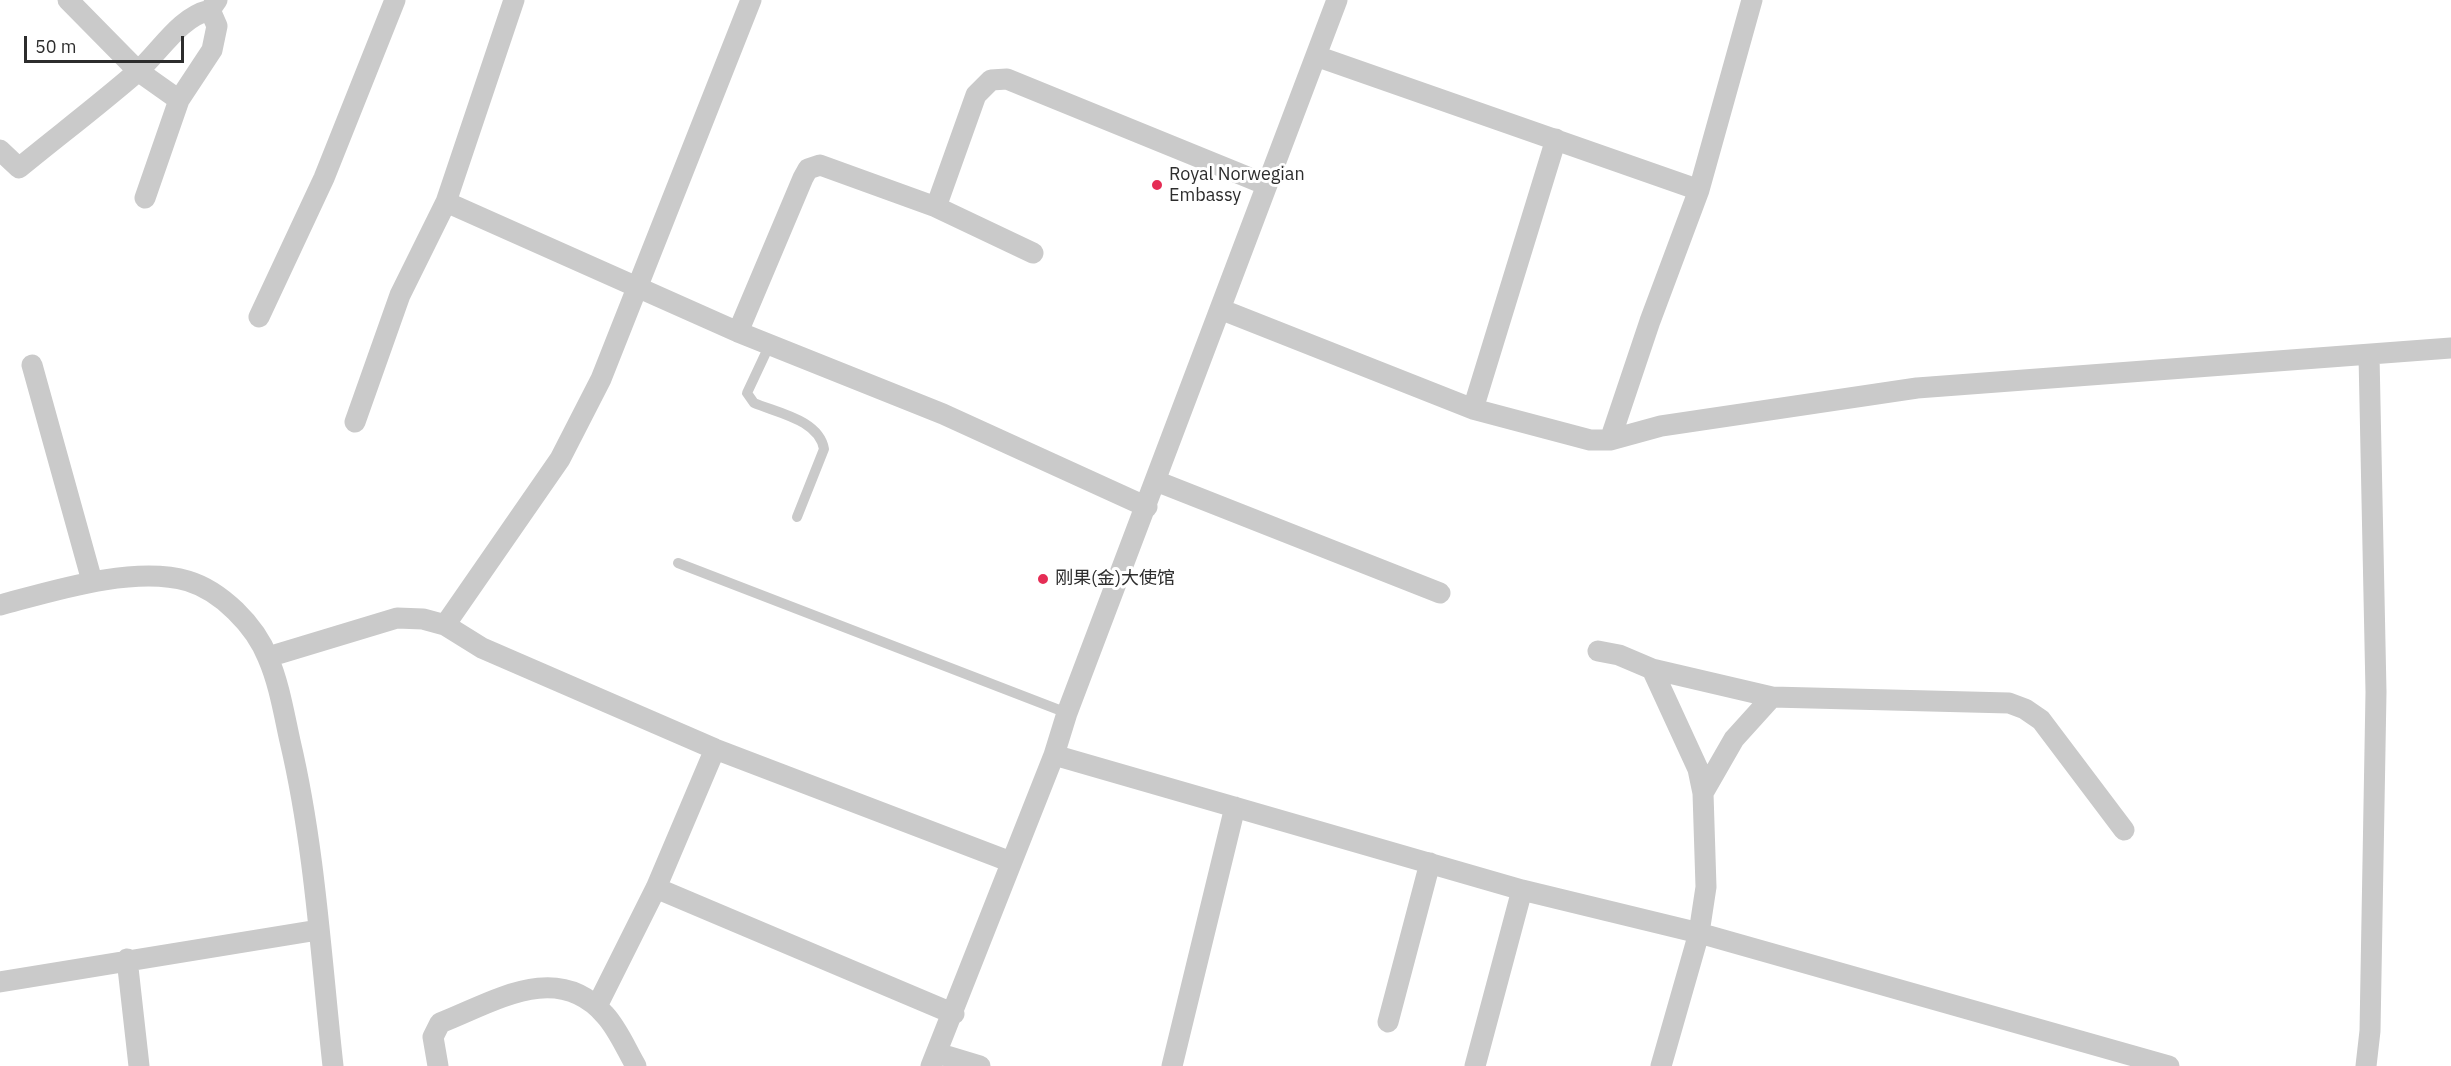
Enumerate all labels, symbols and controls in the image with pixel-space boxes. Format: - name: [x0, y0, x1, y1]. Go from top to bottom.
- scale bar: [27, 24, 188, 62]
- text: 50 m: [35, 35, 77, 58]
- place label: Royal Norwegian Embassy: [1169, 164, 1305, 207]
- marker: Royal Norwegian Embassy: [1150, 178, 1164, 192]
- place label: 刚果(金)大使馆: [1055, 568, 1175, 590]
- marker: 刚果(金)大使馆: [1036, 572, 1050, 586]

